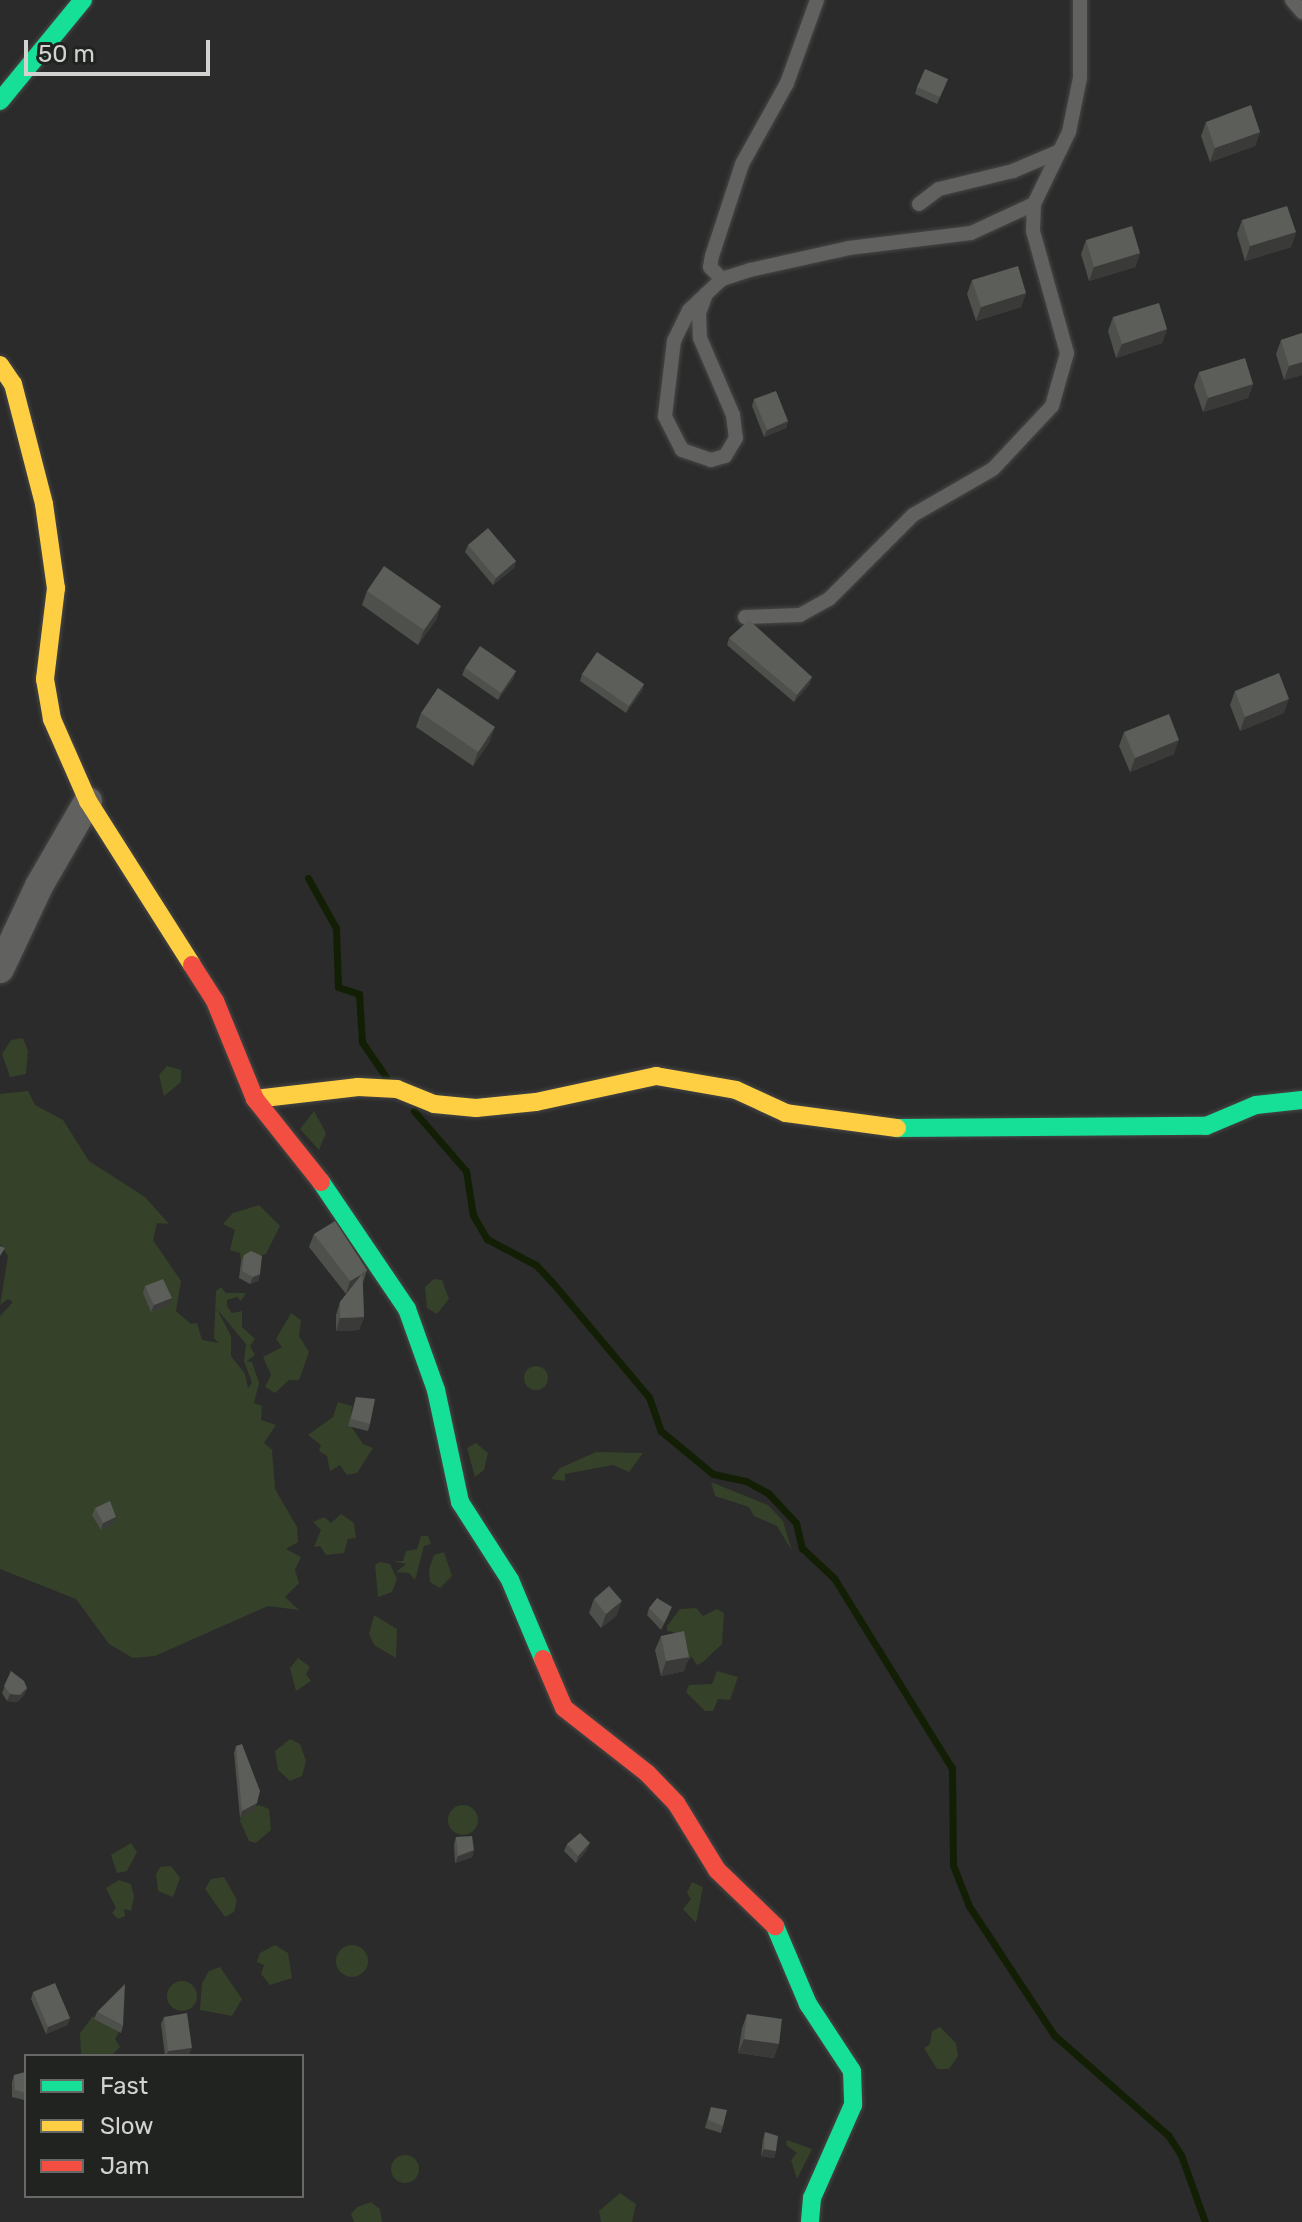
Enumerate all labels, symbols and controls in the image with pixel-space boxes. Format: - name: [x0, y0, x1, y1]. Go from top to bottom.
- scale bar: [28, 24, 214, 74]
- text: 50 m: [38, 40, 95, 68]
- legend: [24, 2054, 304, 2198]
- text: Fast: [100, 2072, 148, 2100]
- text: Slow: [100, 2112, 153, 2140]
- text: Jam: [100, 2152, 150, 2180]

